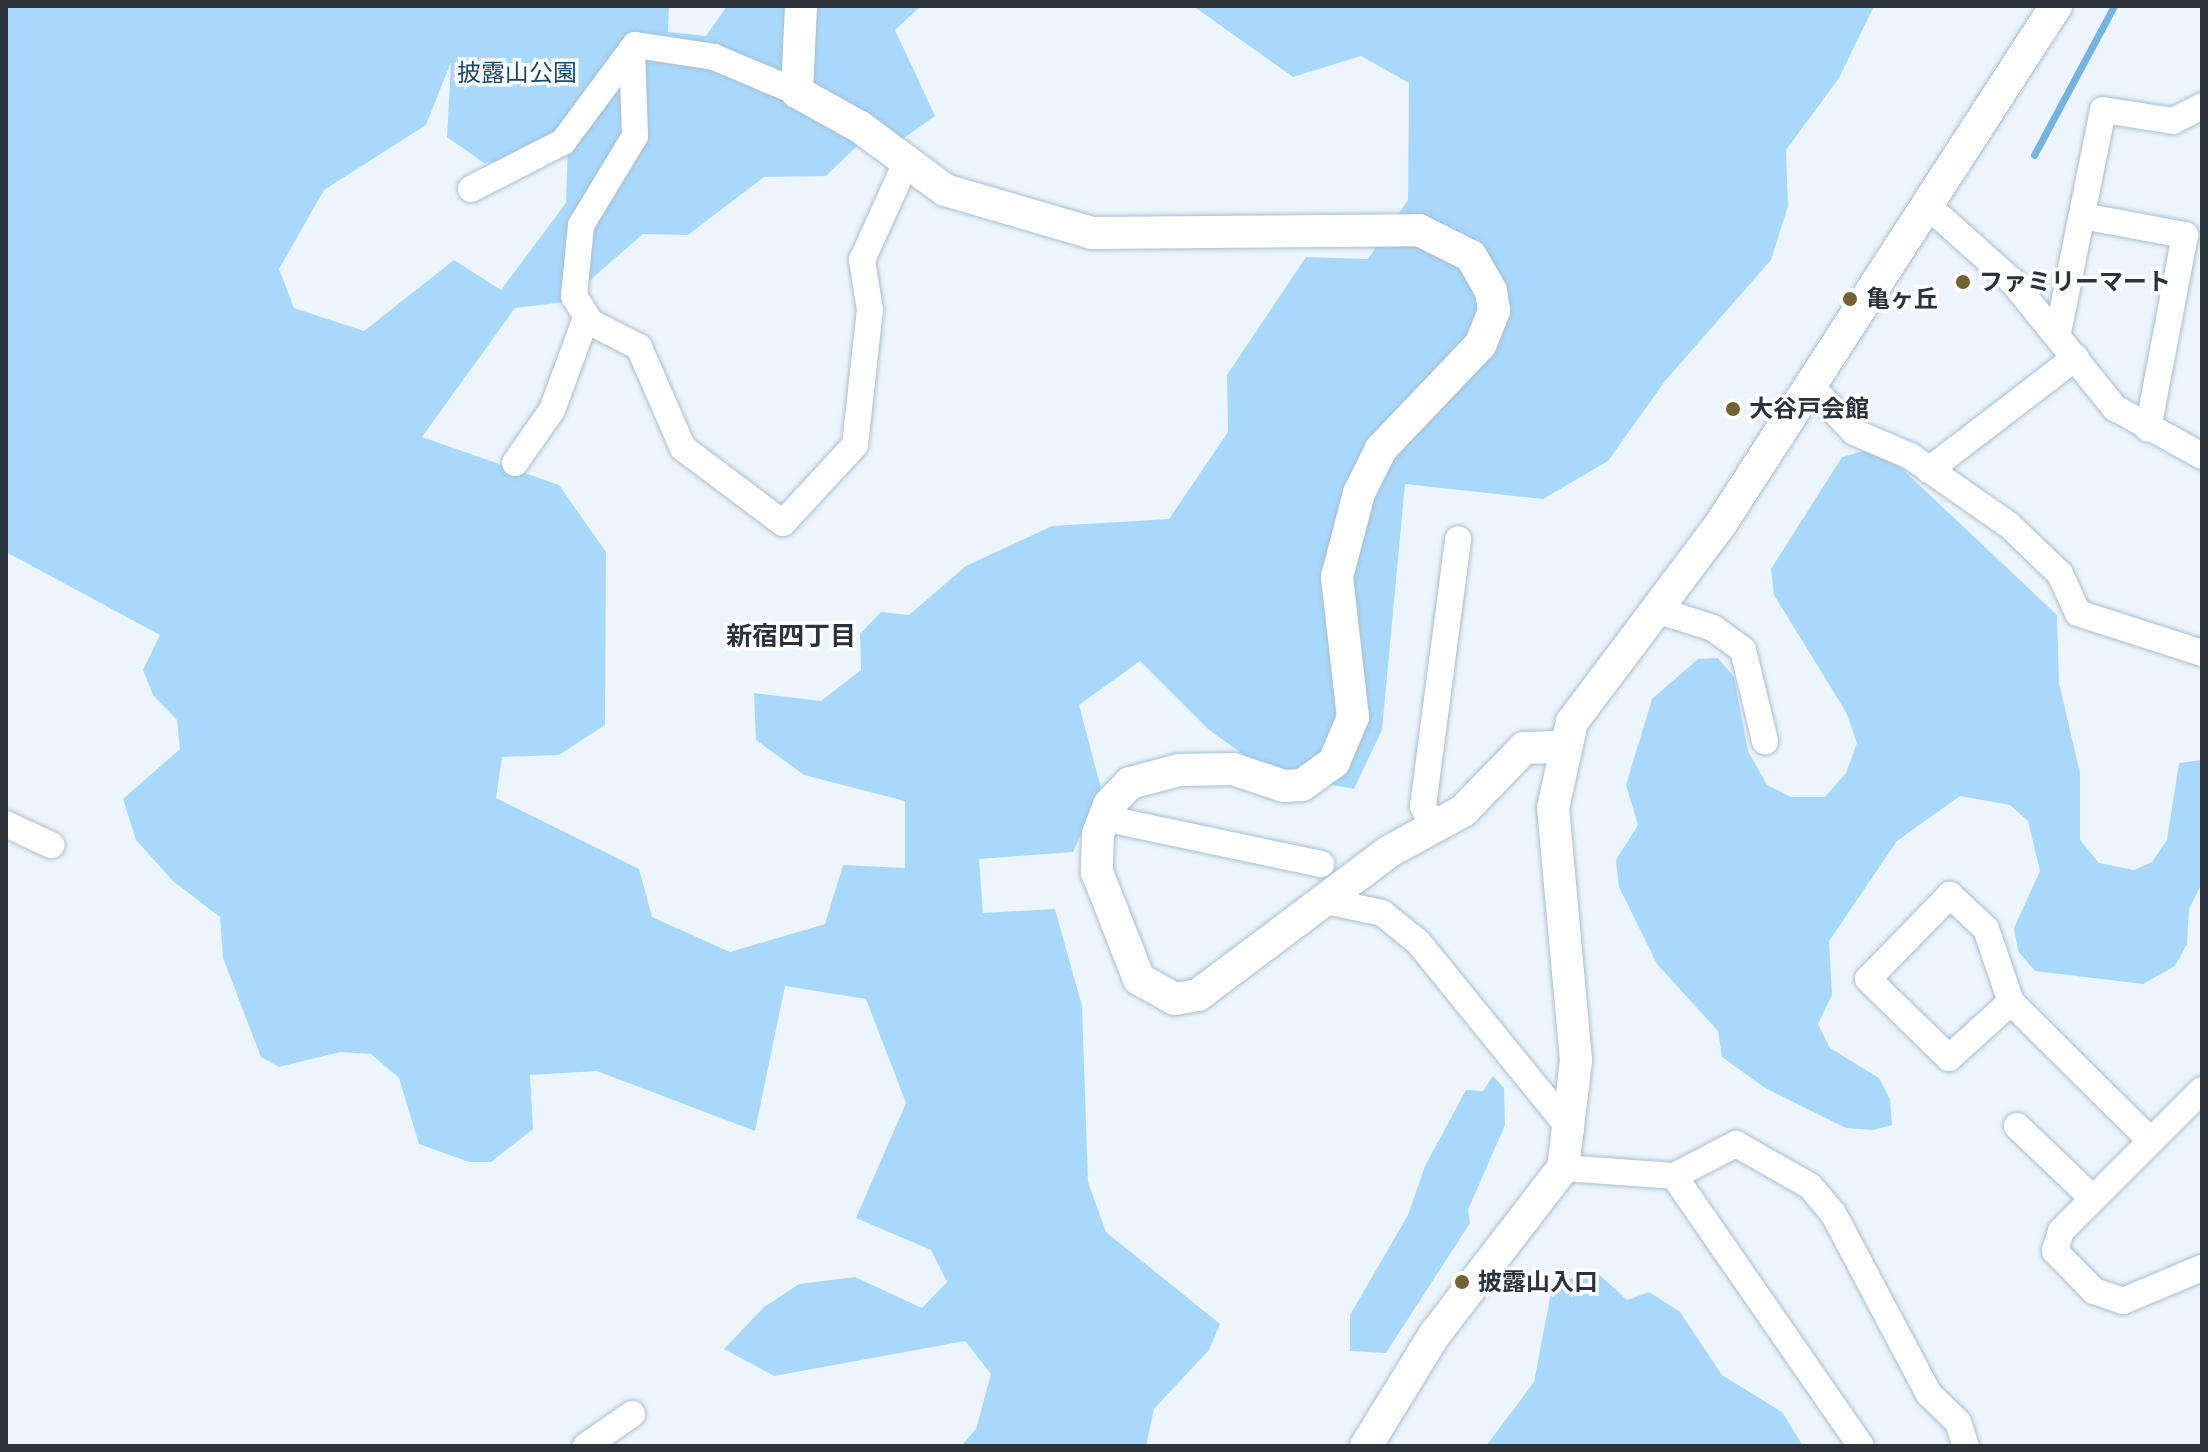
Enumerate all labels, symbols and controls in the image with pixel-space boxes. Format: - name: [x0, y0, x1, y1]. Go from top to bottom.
- park label: 披露山公園: [457, 59, 577, 87]
- place label: ファミリーマート: [1979, 268, 2171, 296]
- marker: ファミリーマート: [1954, 273, 1972, 291]
- place label: 亀ヶ丘: [1866, 285, 1938, 313]
- marker: 亀ヶ丘: [1841, 290, 1859, 308]
- place label: 大谷戸会館: [1749, 395, 1869, 423]
- marker: 大谷戸会館: [1724, 400, 1742, 418]
- district label: 新宿四丁目: [726, 620, 856, 652]
- place label: 披露山入口: [1478, 1268, 1598, 1296]
- marker: 披露山入口: [1453, 1273, 1471, 1291]

